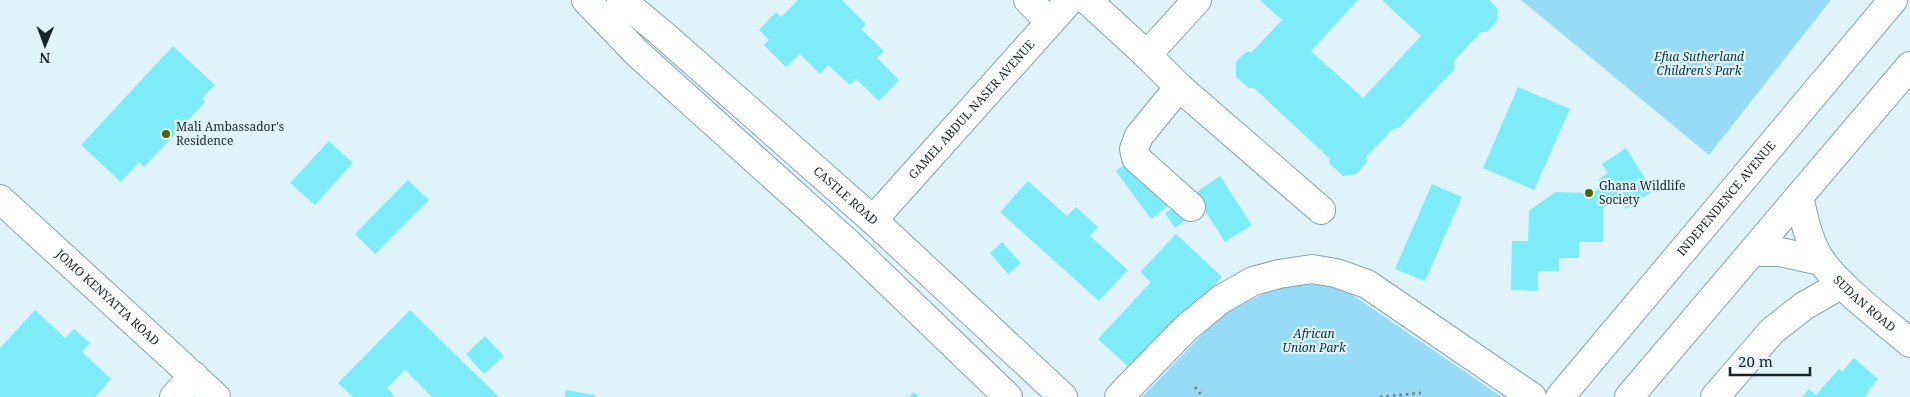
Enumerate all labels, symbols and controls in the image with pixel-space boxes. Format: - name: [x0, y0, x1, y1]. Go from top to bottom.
- north arrow: [20, 20, 70, 70]
- street label: GAMEL ABDUL NASER AVENUE: [904, 36, 1038, 183]
- park label: Efua Sutherland Children's Park: [1653, 48, 1744, 79]
- text: N: [39, 49, 50, 68]
- place label: Mali Ambassador's Residence: [176, 118, 284, 149]
- marker: Mali Ambassador's Residence: [160, 128, 172, 140]
- street label: INDEPENDENCE AVENUE: [1673, 137, 1779, 259]
- street label: CASTLE ROAD: [810, 162, 882, 229]
- place label: Ghana Wildlife Society: [1599, 177, 1685, 208]
- marker: Ghana Wildlife Society: [1583, 187, 1595, 199]
- street label: JOMO KENYATTA ROAD: [52, 245, 164, 349]
- street label: SUDAN ROAD: [1830, 271, 1900, 336]
- park label: African Union Park: [1282, 325, 1347, 356]
- scale bar: [1730, 344, 1810, 376]
- text: 20 m: [1738, 351, 1773, 371]

